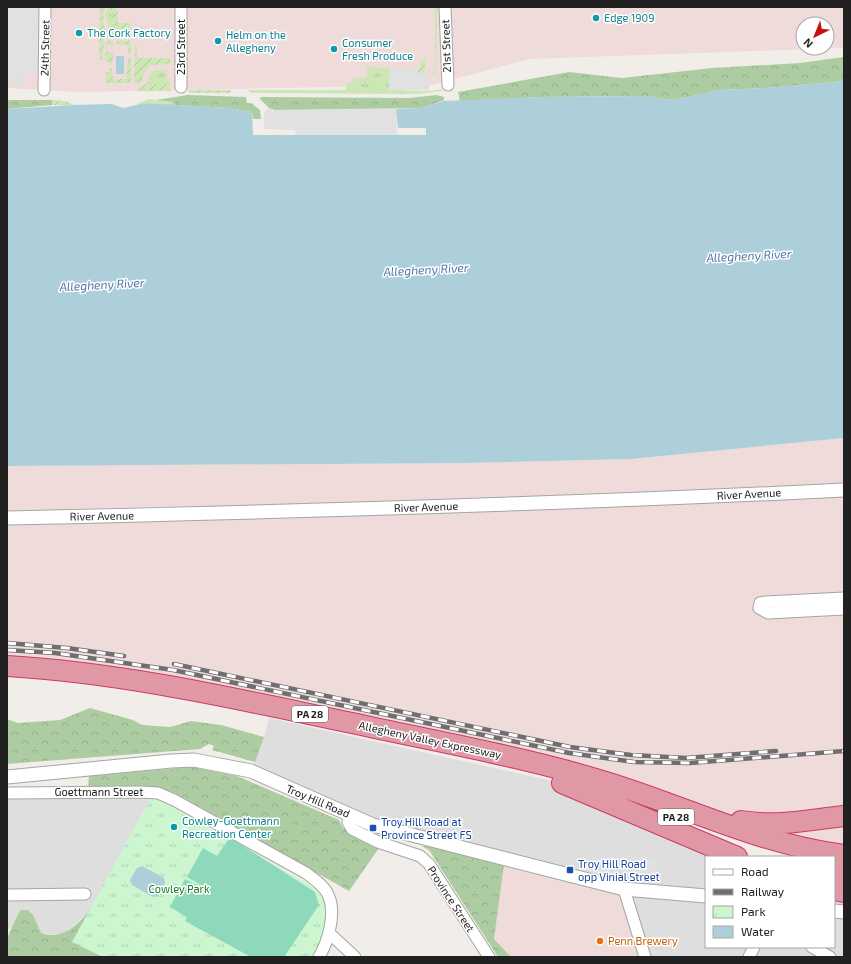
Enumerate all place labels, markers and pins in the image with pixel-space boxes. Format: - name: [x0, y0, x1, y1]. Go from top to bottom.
- place label: Edge 1909: [604, 11, 655, 24]
- marker: Edge 1909: [591, 13, 601, 23]
- place label: The Cork Factory: [87, 26, 171, 39]
- marker: The Cork Factory: [74, 28, 84, 38]
- place label: Helm on the Allegheny: [226, 28, 286, 54]
- marker: Helm on the Allegheny: [213, 36, 223, 46]
- place label: Consumer Fresh Produce: [342, 36, 413, 62]
- marker: Consumer Fresh Produce: [329, 44, 339, 54]
- place label: Cowley-Goettmann Recreation Center: [182, 814, 279, 840]
- place label: Troy Hill Road at Province Street FS: [381, 815, 472, 841]
- marker: Cowley-Goettmann Recreation Center: [169, 822, 179, 832]
- marker: Troy Hill Road at Province Street FS: [368, 823, 378, 833]
- place label: Troy Hill Road opp Vinial Street: [578, 857, 660, 883]
- marker: Troy Hill Road opp Vinial Street: [565, 865, 575, 875]
- place label: Penn Brewery: [608, 934, 678, 947]
- marker: Penn Brewery: [595, 936, 605, 946]

